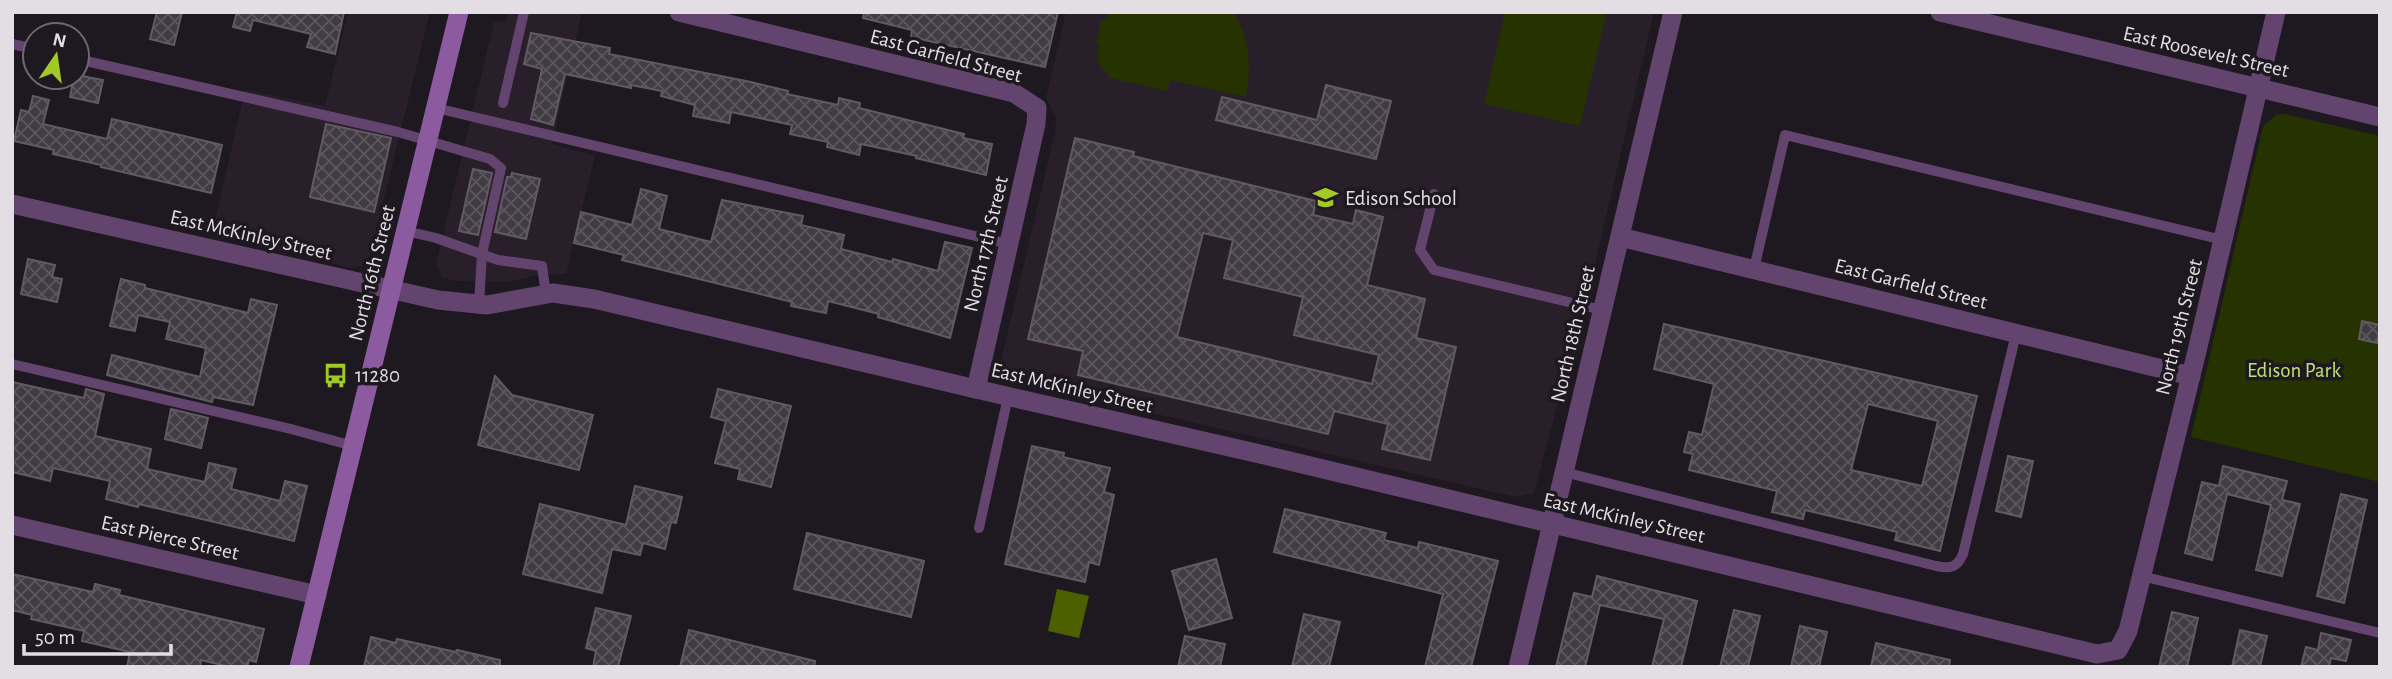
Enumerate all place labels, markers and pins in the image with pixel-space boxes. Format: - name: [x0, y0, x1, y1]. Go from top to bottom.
- school or university icon: Edison School: [1311, 184, 1339, 212]
- place label: Edison School: [1345, 188, 1457, 209]
- bus stop icon: 11280: [321, 361, 349, 389]
- place label: 11280: [355, 365, 400, 386]

